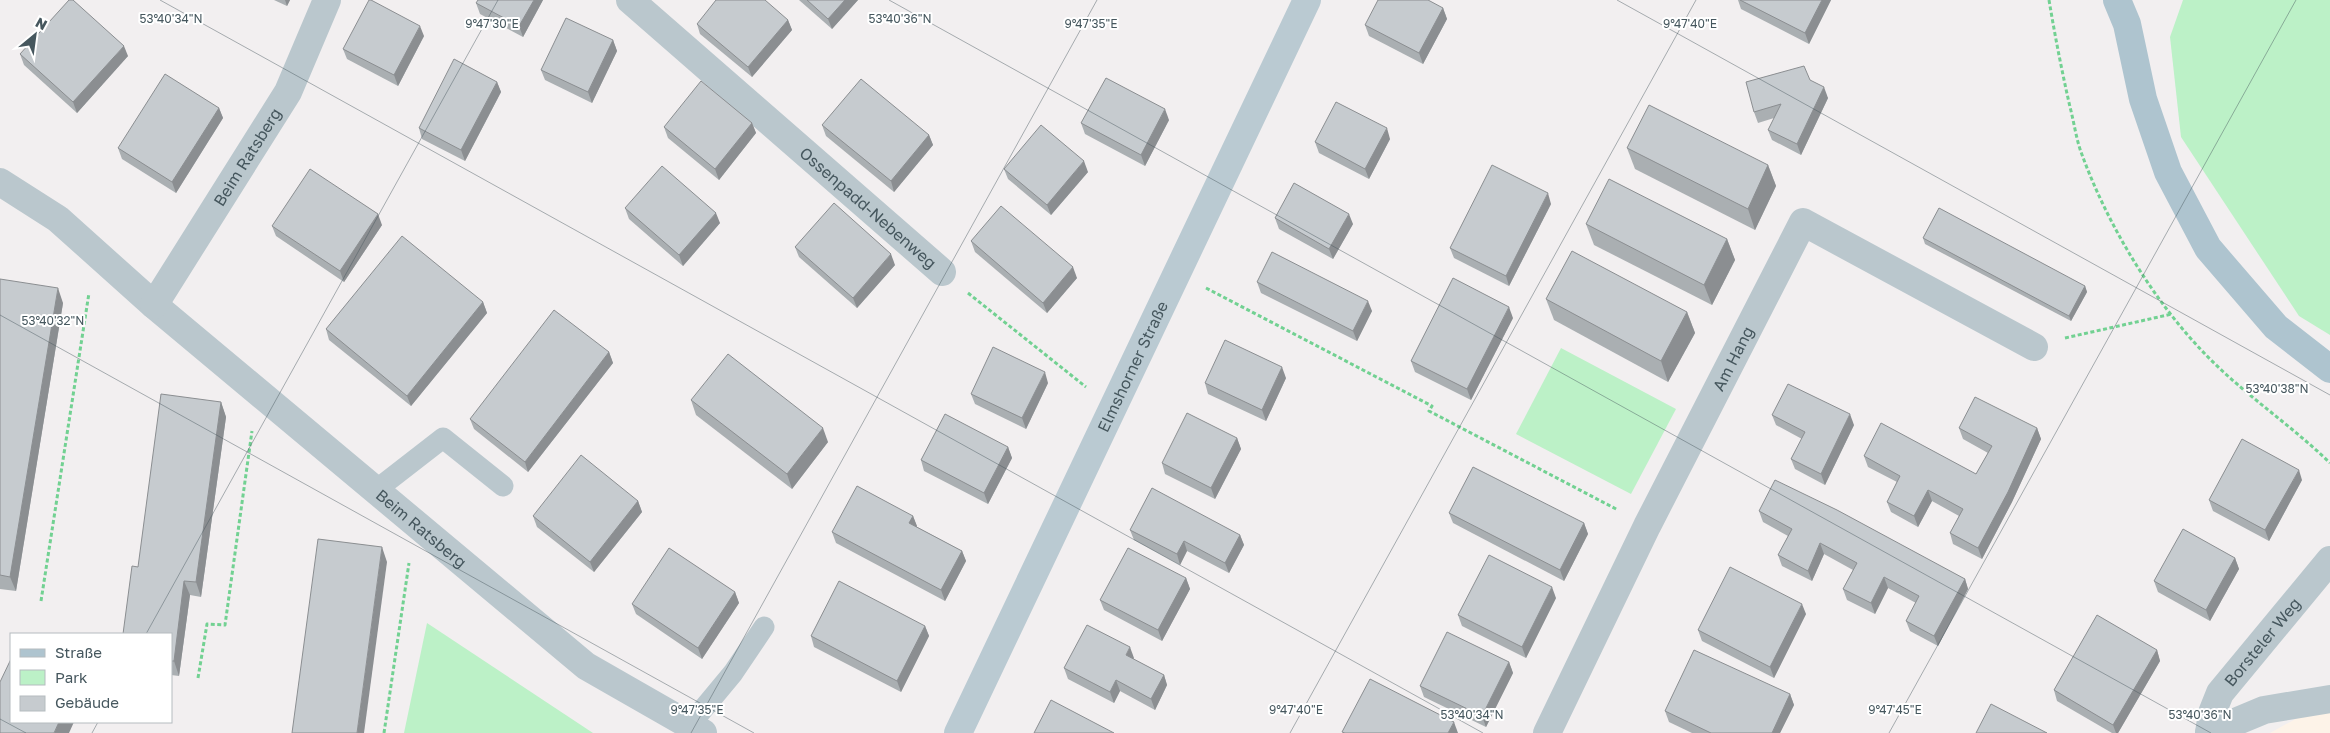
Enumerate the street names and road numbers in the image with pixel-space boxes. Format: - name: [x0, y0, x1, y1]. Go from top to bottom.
- street label: Beim Ratsberg: [209, 104, 285, 210]
- street label: Ossenpadd-Nebenweg: [796, 143, 941, 273]
- street label: Elmshorner Straße: [1093, 298, 1172, 435]
- street label: Am Hang: [1708, 323, 1758, 394]
- street label: Beim Ratsberg: [372, 485, 471, 572]
- street label: Borsteler Weg: [2220, 594, 2305, 690]

